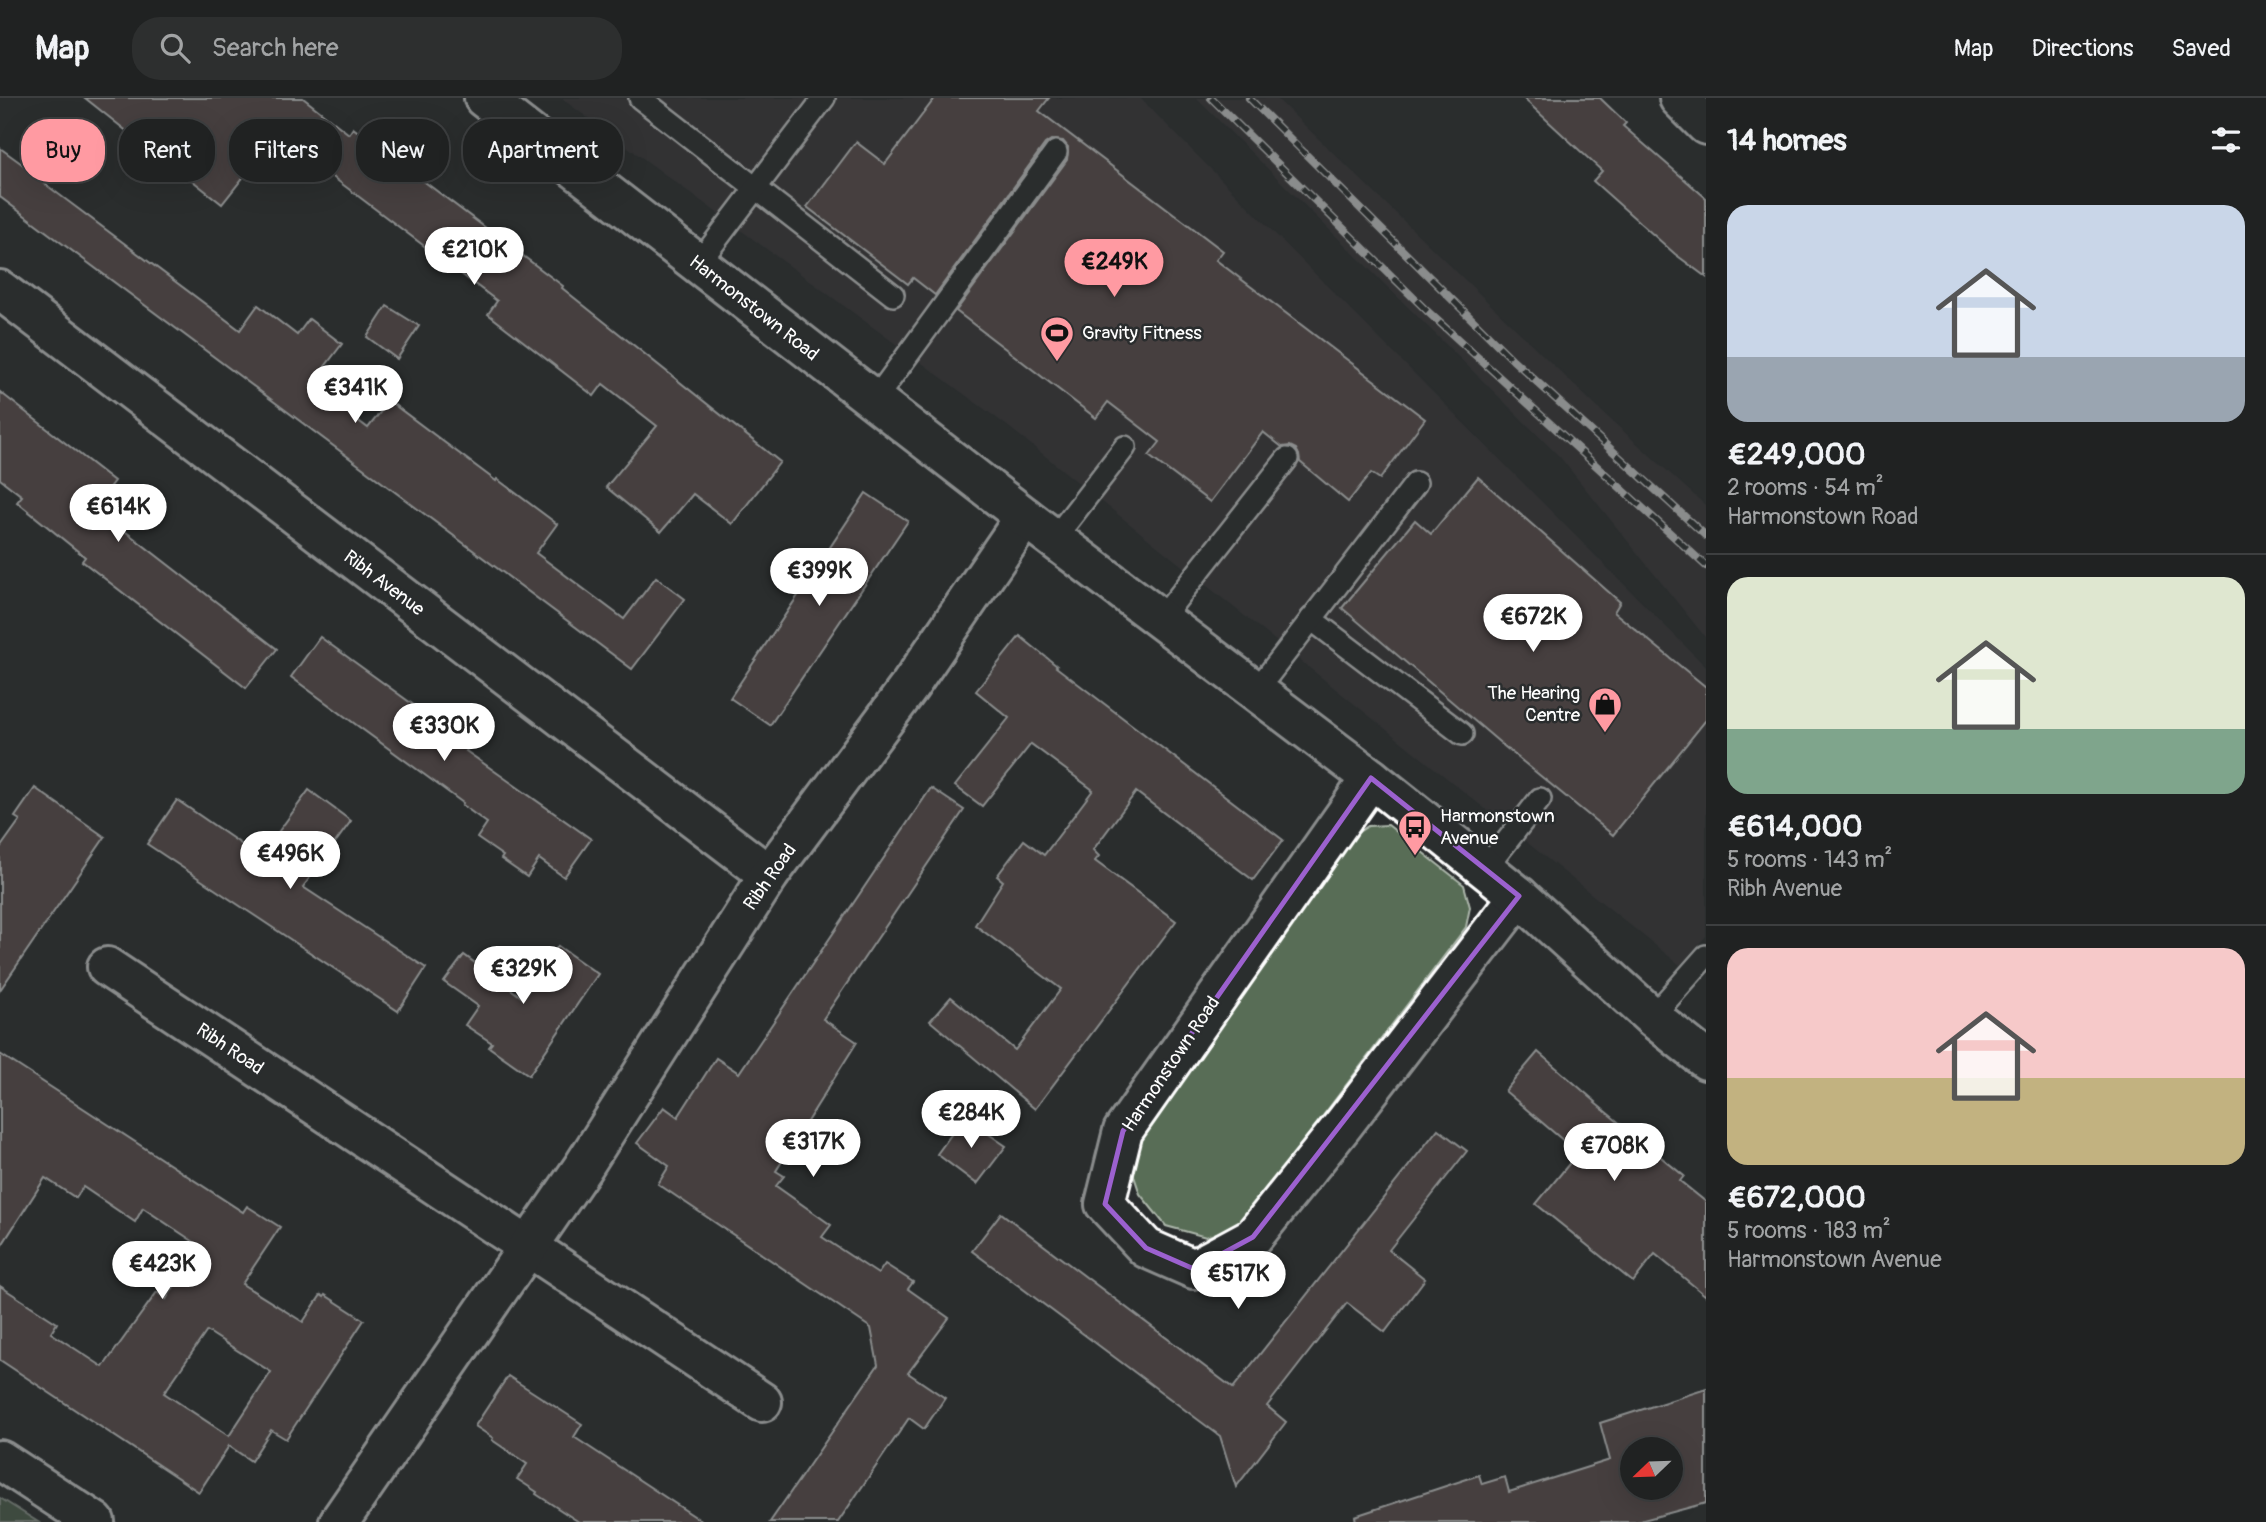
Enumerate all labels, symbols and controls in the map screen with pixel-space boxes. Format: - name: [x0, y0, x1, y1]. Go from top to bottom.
- search box: [132, 17, 622, 80]
- text: Map: [35, 28, 90, 69]
- icon: search: [156, 29, 194, 67]
- text: Search here: [212, 32, 339, 64]
- text: Map: [1954, 34, 1994, 63]
- text: Directions: [2032, 34, 2133, 63]
- text: Saved: [2171, 34, 2231, 63]
- chip: Buy: [21, 119, 105, 182]
- chip: Rent: [119, 119, 215, 182]
- chip: Filters: [229, 119, 342, 182]
- chip: New: [356, 119, 449, 182]
- chip: Apartment: [463, 119, 623, 182]
- icon: filters: [2207, 121, 2245, 159]
- text: 14 homes: [1727, 122, 1847, 159]
- pin: €210K: [425, 228, 523, 287]
- text: €210K: [441, 235, 507, 264]
- pin: €249K: [1065, 240, 1163, 299]
- text: €249K: [1080, 247, 1148, 276]
- street label: Harmonstown Road: [684, 250, 824, 366]
- icon: home: [1923, 250, 2049, 376]
- sports icon: Gravity Fitness: [1038, 314, 1076, 363]
- place label: Gravity Fitness: [1082, 321, 1202, 345]
- pin: €341K: [306, 366, 404, 425]
- text: €341K: [323, 373, 387, 402]
- text: €249,000: [1727, 436, 1866, 473]
- text: 2 rooms · 54 m²: [1727, 473, 1884, 502]
- pin: €614K: [69, 484, 167, 544]
- text: €614K: [86, 492, 150, 521]
- text: Harmonstown Road: [1727, 502, 1918, 531]
- street label: Ribh Avenue: [339, 545, 430, 622]
- pin: €399K: [770, 548, 868, 608]
- text: €399K: [786, 556, 852, 585]
- pin: €672K: [1484, 594, 1582, 654]
- text: €672K: [1499, 602, 1567, 631]
- icon: home: [1923, 622, 2049, 748]
- place label: The Hearing Centre: [1487, 681, 1581, 727]
- shop icon: The Hearing Centre: [1586, 685, 1624, 734]
- pin: €330K: [395, 704, 493, 763]
- text: €330K: [409, 711, 479, 740]
- place label: Harmonstown Avenue: [1440, 804, 1555, 850]
- bus stop icon: Harmonstown Avenue: [1396, 808, 1434, 857]
- text: €614,000: [1727, 808, 1862, 845]
- pin: €496K: [241, 832, 339, 891]
- text: €496K: [256, 839, 324, 868]
- street label: Ribh Road: [738, 839, 802, 915]
- text: 5 rooms · 143 m²: [1727, 845, 1892, 874]
- text: Ribh Avenue: [1727, 874, 1842, 903]
- pin: €329K: [474, 946, 572, 1006]
- text: €329K: [490, 954, 556, 983]
- street label: Harmonstown Road: [1117, 992, 1225, 1136]
- icon: home: [1923, 993, 2049, 1119]
- street label: Ribh Road: [192, 1018, 268, 1080]
- pin: €284K: [922, 1090, 1020, 1150]
- text: €284K: [938, 1098, 1004, 1127]
- pin: €317K: [764, 1119, 862, 1179]
- pin: €708K: [1565, 1124, 1663, 1183]
- text: €317K: [781, 1127, 845, 1156]
- text: €708K: [1580, 1131, 1648, 1160]
- text: €672,000: [1727, 1179, 1866, 1216]
- text: 5 rooms · 183 m²: [1727, 1216, 1891, 1245]
- pin: €423K: [113, 1242, 211, 1301]
- text: Harmonstown Avenue: [1727, 1245, 1941, 1274]
- text: €423K: [128, 1249, 196, 1278]
- pin: €517K: [1189, 1252, 1287, 1311]
- text: €517K: [1207, 1259, 1269, 1288]
- north arrow: [1620, 1437, 1684, 1500]
- map controls: [1620, 1437, 1683, 1500]

